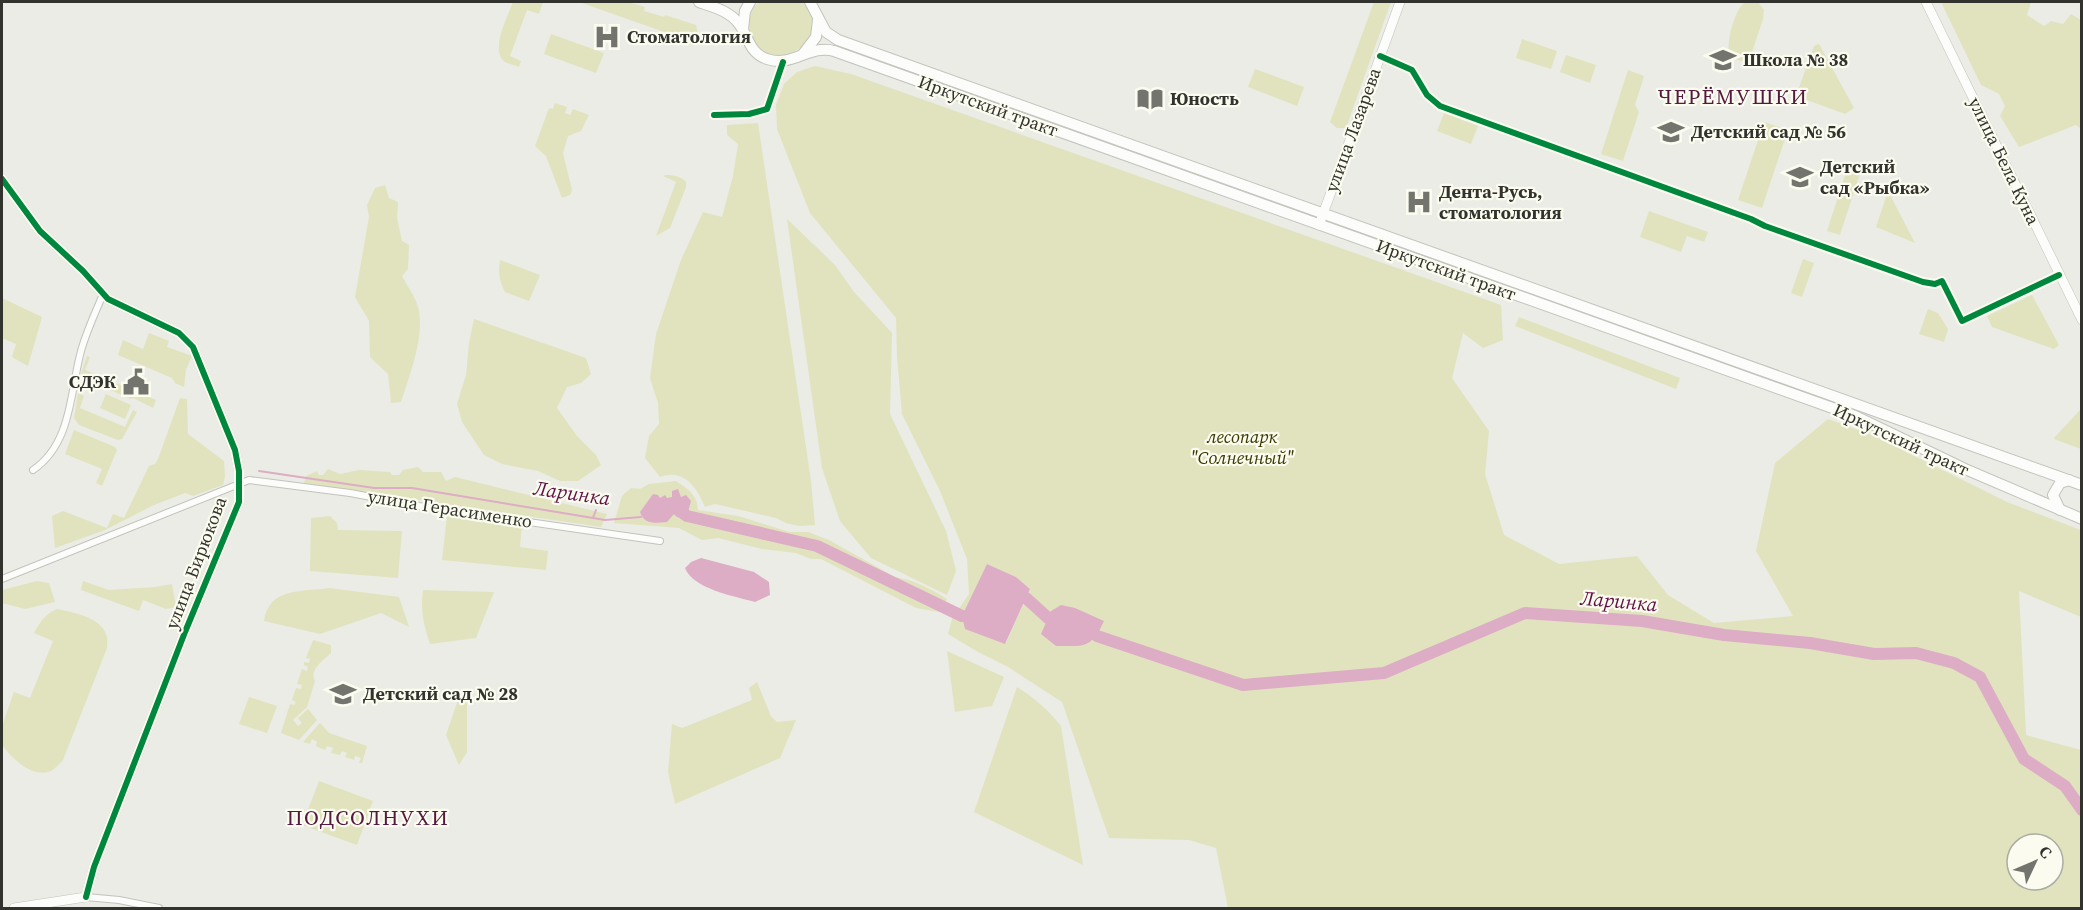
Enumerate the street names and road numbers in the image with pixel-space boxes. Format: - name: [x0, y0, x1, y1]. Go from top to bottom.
- street label: улица Лазарева: [1318, 63, 1387, 196]
- street label: Иркутский тракт: [915, 69, 1062, 143]
- street label: улица Бела Куна: [1963, 93, 2047, 230]
- street label: Иркутский тракт: [1373, 233, 1520, 307]
- street label: Иркутский тракт: [1829, 397, 1974, 482]
- street label: улица Герасименко: [366, 483, 534, 534]
- street label: улица Бирюкова: [159, 492, 233, 633]

